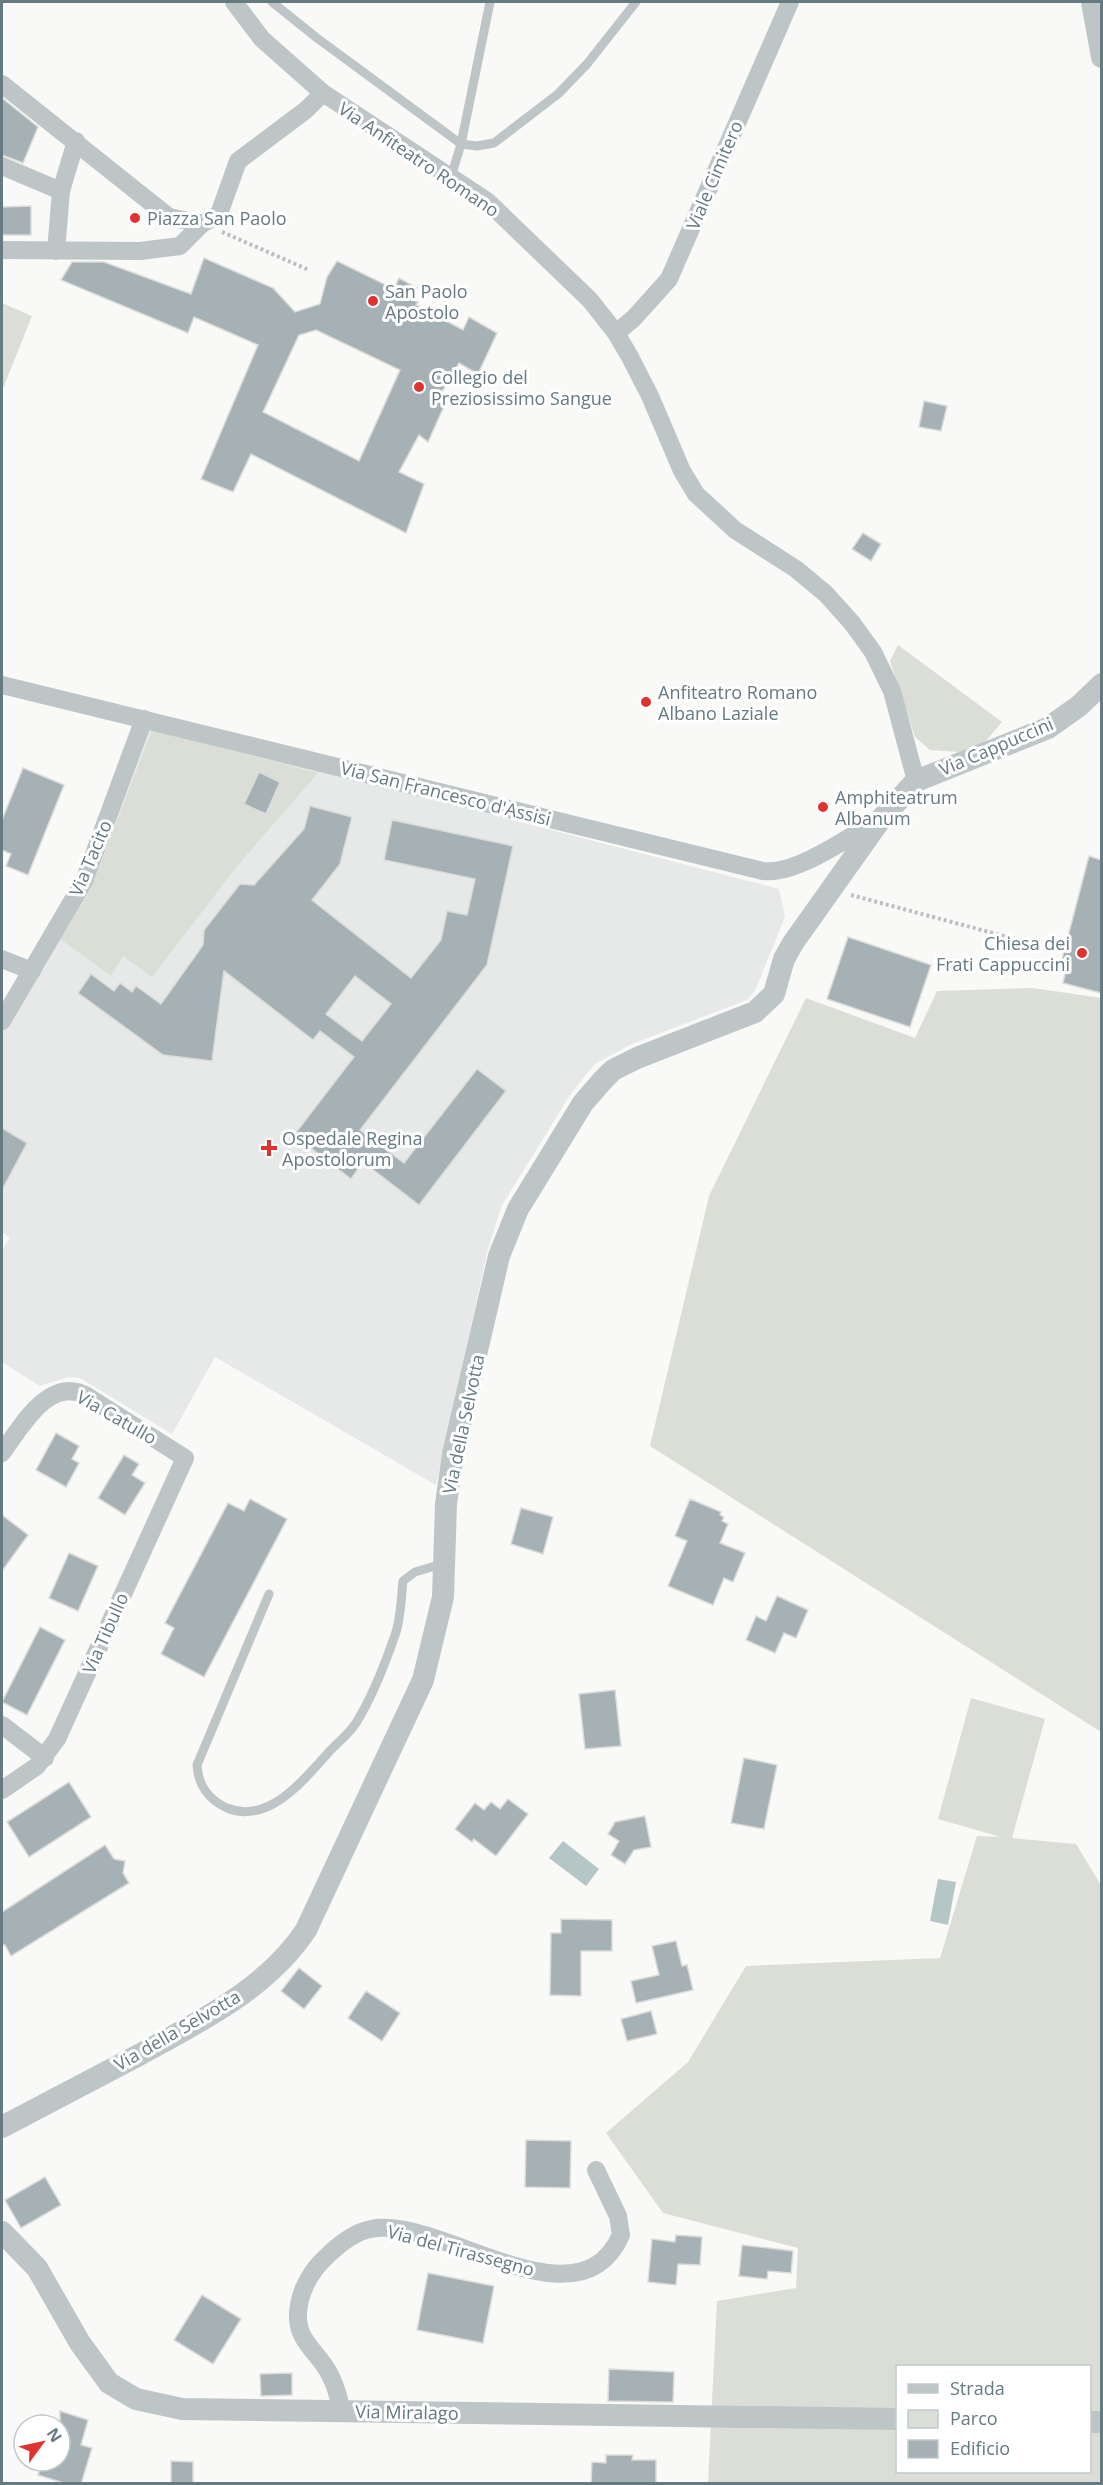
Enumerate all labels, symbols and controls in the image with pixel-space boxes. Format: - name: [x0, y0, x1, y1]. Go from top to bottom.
- street label: Via Anfiteatro Romano: [334, 96, 504, 222]
- street label: Viale Cimitero: [680, 117, 748, 233]
- place label: Piazza San Paolo: [147, 206, 287, 230]
- marker: Piazza San Paolo: [128, 211, 142, 225]
- place label: San Paolo Apostolo: [385, 279, 468, 324]
- marker: San Paolo Apostolo: [366, 294, 380, 308]
- place label: Collegio del Preziosissimo Sangue: [431, 365, 612, 410]
- marker: Collegio del Preziosissimo Sangue: [412, 380, 426, 394]
- place label: Anfiteatro Romano Albano Laziale: [658, 680, 817, 725]
- marker: Anfiteatro Romano Albano Laziale: [639, 695, 653, 709]
- street label: Via Cappuccini: [935, 711, 1057, 781]
- street label: Via San Francesco d'Assisi: [338, 755, 554, 831]
- place label: Amphiteatrum Albanum: [835, 785, 958, 830]
- marker: Amphiteatrum Albanum: [816, 800, 830, 814]
- street label: Via Tacito: [63, 816, 117, 900]
- place label: Chiesa dei Frati Cappuccini: [936, 931, 1070, 976]
- marker: Chiesa dei Frati Cappuccini: [1075, 946, 1089, 960]
- place label: Ospedale Regina Apostolorum: [282, 1126, 423, 1171]
- marker: Ospedale Regina Apostolorum: [260, 1139, 278, 1157]
- street label: Via della Selvotta: [436, 1352, 490, 1496]
- street label: Via Catullo: [73, 1384, 161, 1450]
- street label: Via Tibullo: [76, 1589, 134, 1677]
- street label: Via della Selvotta: [110, 1984, 244, 2076]
- street label: Via del Tirassegno: [385, 2219, 537, 2281]
- legend: [896, 2365, 1091, 2473]
- text: Strada: [950, 2376, 1005, 2400]
- street label: Via Miralago: [355, 2399, 459, 2425]
- text: Parco: [950, 2406, 998, 2430]
- north arrow: [12, 2413, 72, 2473]
- text: N: [42, 2423, 67, 2446]
- text: Edificio: [950, 2436, 1010, 2460]

